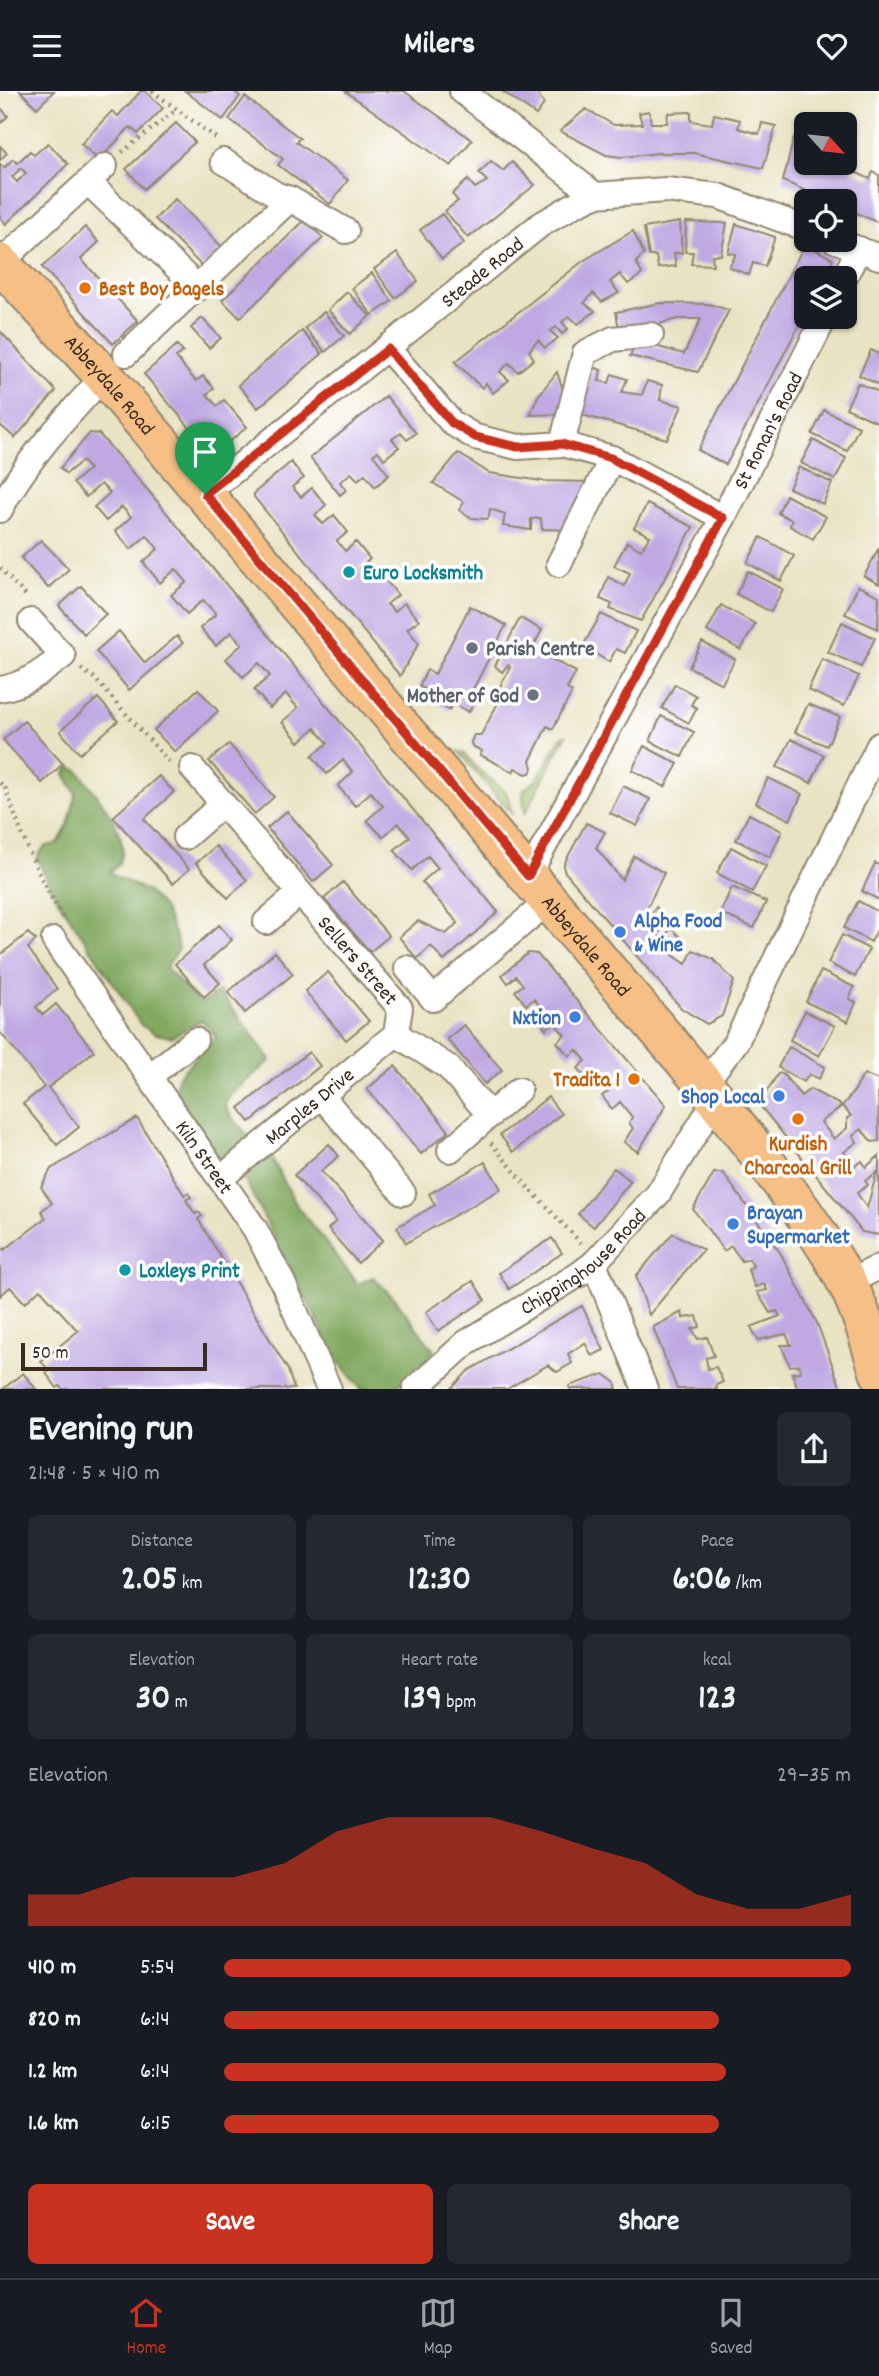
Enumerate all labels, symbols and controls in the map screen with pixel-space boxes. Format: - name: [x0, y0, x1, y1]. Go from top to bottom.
- text: Milers: [404, 23, 475, 69]
- icon: menu: [28, 27, 66, 65]
- icon: heart: [813, 27, 851, 65]
- north arrow: [794, 112, 858, 175]
- map controls: [794, 112, 857, 329]
- button: locate: [794, 189, 857, 252]
- street label: Steade Road: [436, 231, 532, 317]
- button: layers: [794, 266, 857, 329]
- place label: Best Boy Bagels: [99, 276, 224, 306]
- marker: Best Boy Bagels: [77, 280, 93, 296]
- street label: Abbeydale Road: [55, 329, 160, 443]
- street label: St Ronan's Road: [728, 368, 812, 495]
- pin: [175, 422, 235, 494]
- icon: arrive: [186, 433, 224, 471]
- place label: Euro Locksmith: [363, 560, 483, 590]
- marker: Euro Locksmith: [341, 564, 357, 580]
- place label: Parish Centre: [486, 636, 594, 666]
- marker: Parish Centre: [464, 640, 480, 656]
- place label: Mother of God: [407, 683, 519, 713]
- marker: Mother of God: [525, 687, 541, 703]
- street label: Abbeydale Road: [532, 890, 636, 1005]
- place label: Alpha Food & Wine: [634, 908, 722, 962]
- street label: Sellers Street: [309, 910, 404, 1014]
- marker: Alpha Food & Wine: [612, 924, 628, 940]
- place label: Nxtion: [512, 1005, 561, 1035]
- marker: Nxtion: [567, 1009, 583, 1025]
- street label: Marples Drive: [260, 1062, 362, 1154]
- place label: Tradita 1: [553, 1067, 620, 1097]
- marker: Tradita 1: [626, 1071, 642, 1087]
- place label: Shop Local: [681, 1084, 766, 1114]
- marker: Shop Local: [771, 1088, 787, 1104]
- marker: Kurdish Charcoal Grill: [790, 1111, 806, 1127]
- street label: Kiln Street: [166, 1115, 239, 1202]
- place label: Kurdish Charcoal Grill: [744, 1131, 853, 1185]
- place label: Brayan Supermarket: [747, 1200, 850, 1254]
- street label: Chippinghouse Road: [515, 1203, 655, 1324]
- marker: Brayan Supermarket: [725, 1216, 741, 1232]
- place label: Loxleys Print: [139, 1258, 240, 1288]
- marker: Loxleys Print: [117, 1262, 133, 1278]
- scale bar: [21, 1340, 206, 1372]
- text: 50 m: [32, 1341, 69, 1368]
- text: Evening run: [28, 1404, 193, 1459]
- button: share: [777, 1412, 851, 1486]
- text: 21:48 · 5 × 410 m: [28, 1458, 160, 1491]
- text: Distance: [131, 1529, 193, 1556]
- text: Time: [423, 1529, 456, 1556]
- text: Pace: [700, 1529, 734, 1556]
- text: 2.05: [121, 1556, 177, 1606]
- text: 12:30: [408, 1556, 471, 1606]
- text: 6:06: [672, 1556, 731, 1606]
- text: km: [177, 1571, 203, 1598]
- text: /km: [731, 1571, 762, 1598]
- text: Elevation: [129, 1648, 195, 1675]
- text: Heart rate: [401, 1648, 478, 1675]
- text: kcal: [703, 1648, 732, 1675]
- text: 30: [136, 1675, 170, 1725]
- text: 139: [403, 1675, 442, 1725]
- text: 123: [698, 1675, 736, 1725]
- text: m: [170, 1690, 188, 1717]
- text: bpm: [442, 1690, 476, 1717]
- text: Elevation: [28, 1760, 108, 1793]
- text: 29–35 m: [777, 1760, 851, 1793]
- text: 410 m: [28, 1952, 76, 1985]
- text: 5:54: [140, 1952, 175, 1985]
- text: 820 m: [28, 2004, 81, 2037]
- text: 6:14: [140, 2004, 170, 2037]
- text: 1.2 km: [28, 2056, 77, 2089]
- text: 6:14: [140, 2056, 170, 2089]
- text: 1.6 km: [28, 2108, 79, 2141]
- text: 6:15: [140, 2108, 171, 2141]
- button: Save: [28, 2184, 433, 2264]
- button: Share: [447, 2184, 851, 2264]
- tab: Home: [126, 2294, 166, 2363]
- tab: Map: [419, 2294, 457, 2363]
- tab: Saved: [710, 2294, 753, 2363]

